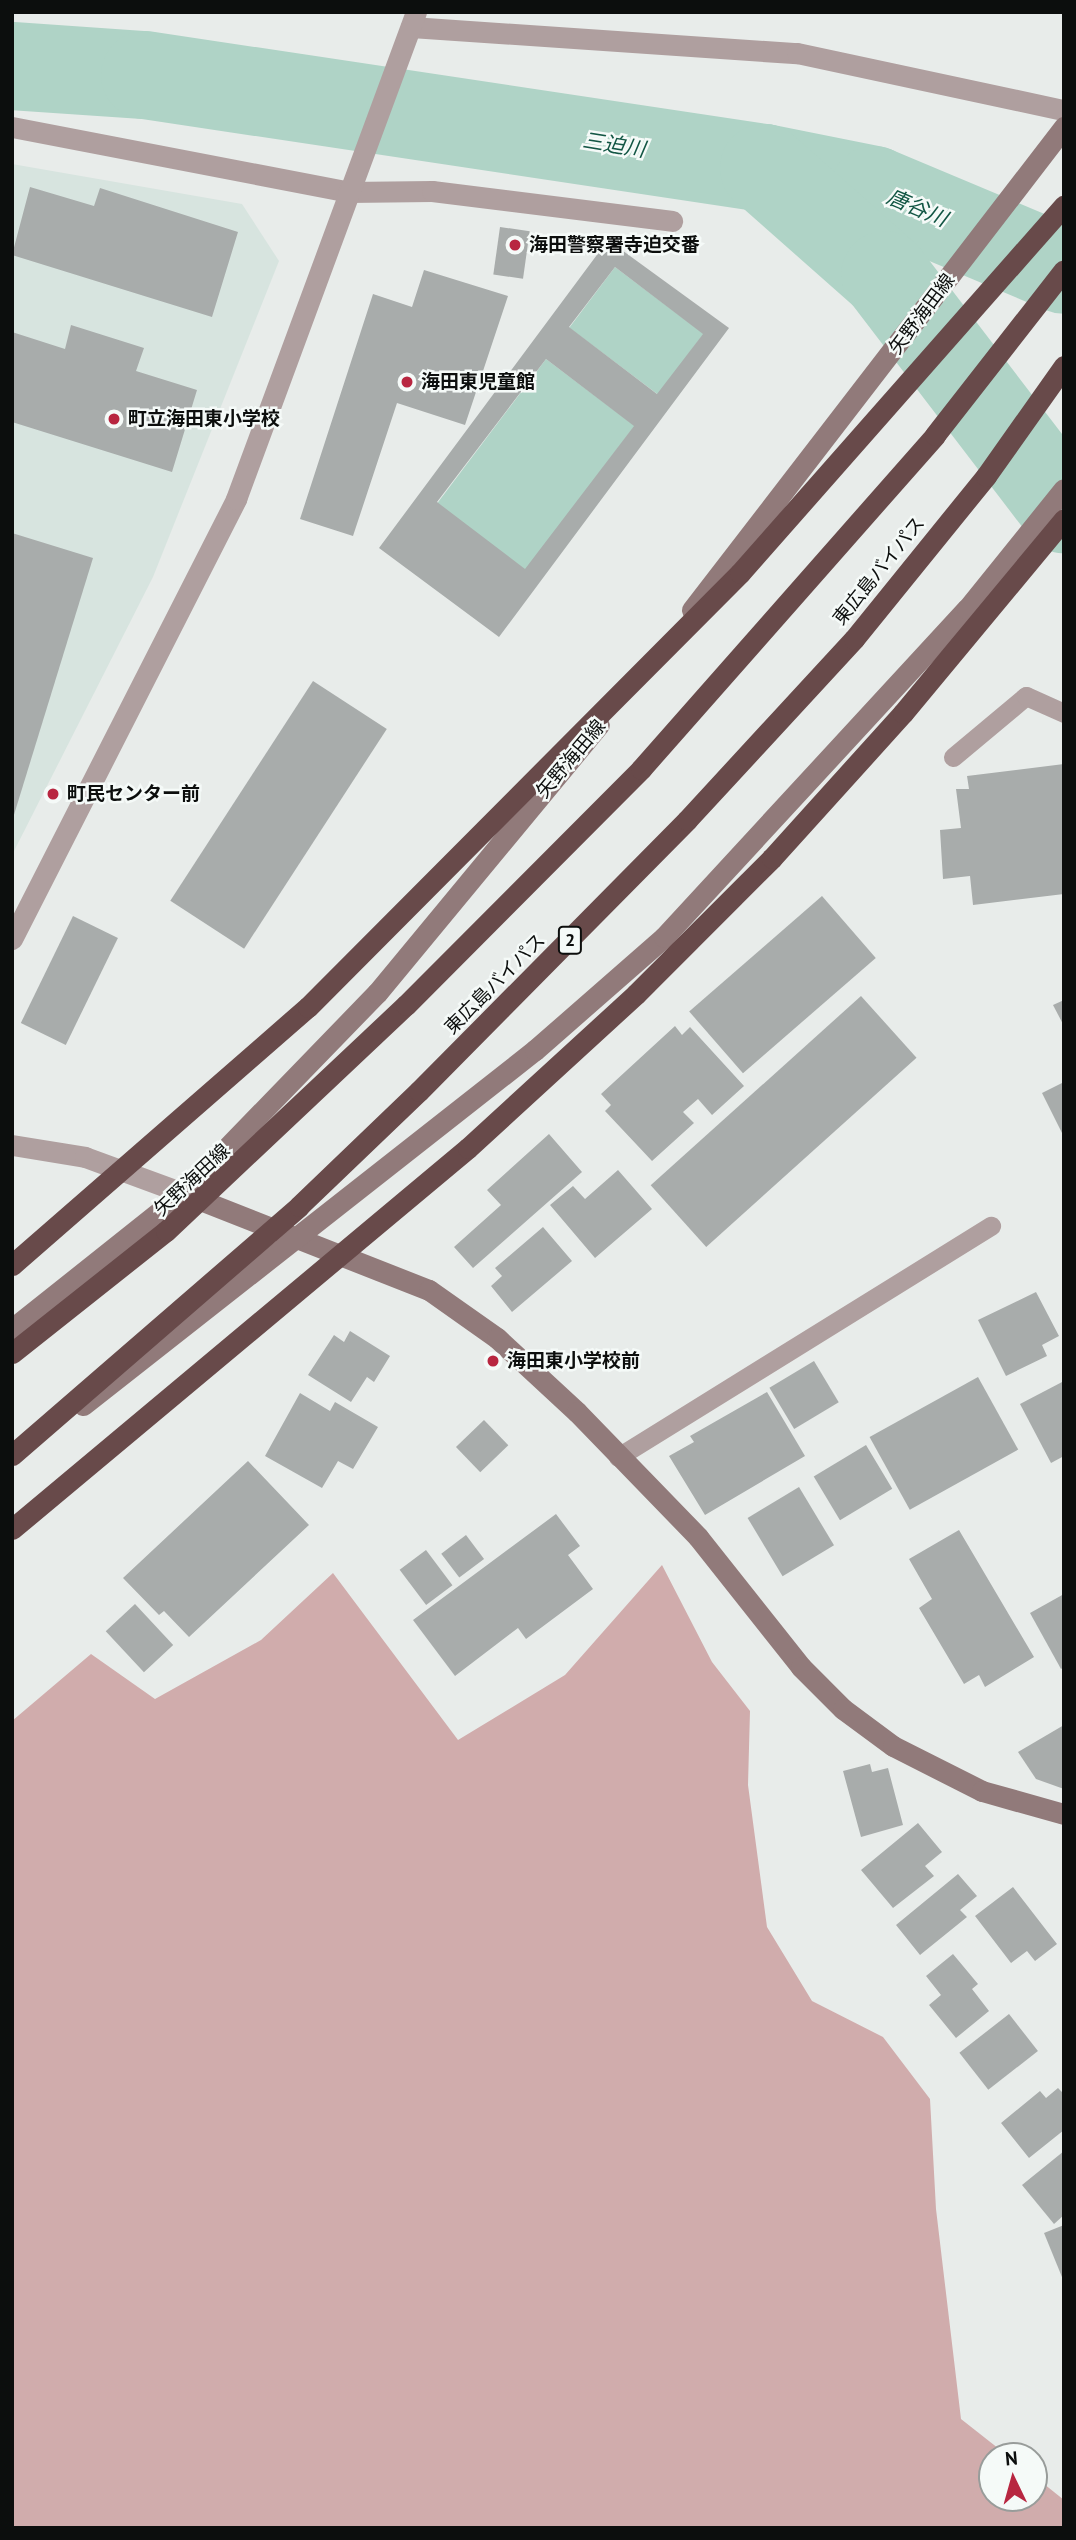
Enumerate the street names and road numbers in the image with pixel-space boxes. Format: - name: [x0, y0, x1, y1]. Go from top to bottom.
- street label: 矢野海田線: [884, 269, 960, 359]
- street label: 東広島バイパス: [828, 512, 930, 630]
- street label: 矢野海田線: [532, 715, 610, 803]
- road number: 2: [558, 925, 582, 954]
- street label: 東広島バイパス: [440, 929, 550, 1039]
- street label: 矢野海田線: [149, 1139, 235, 1221]

